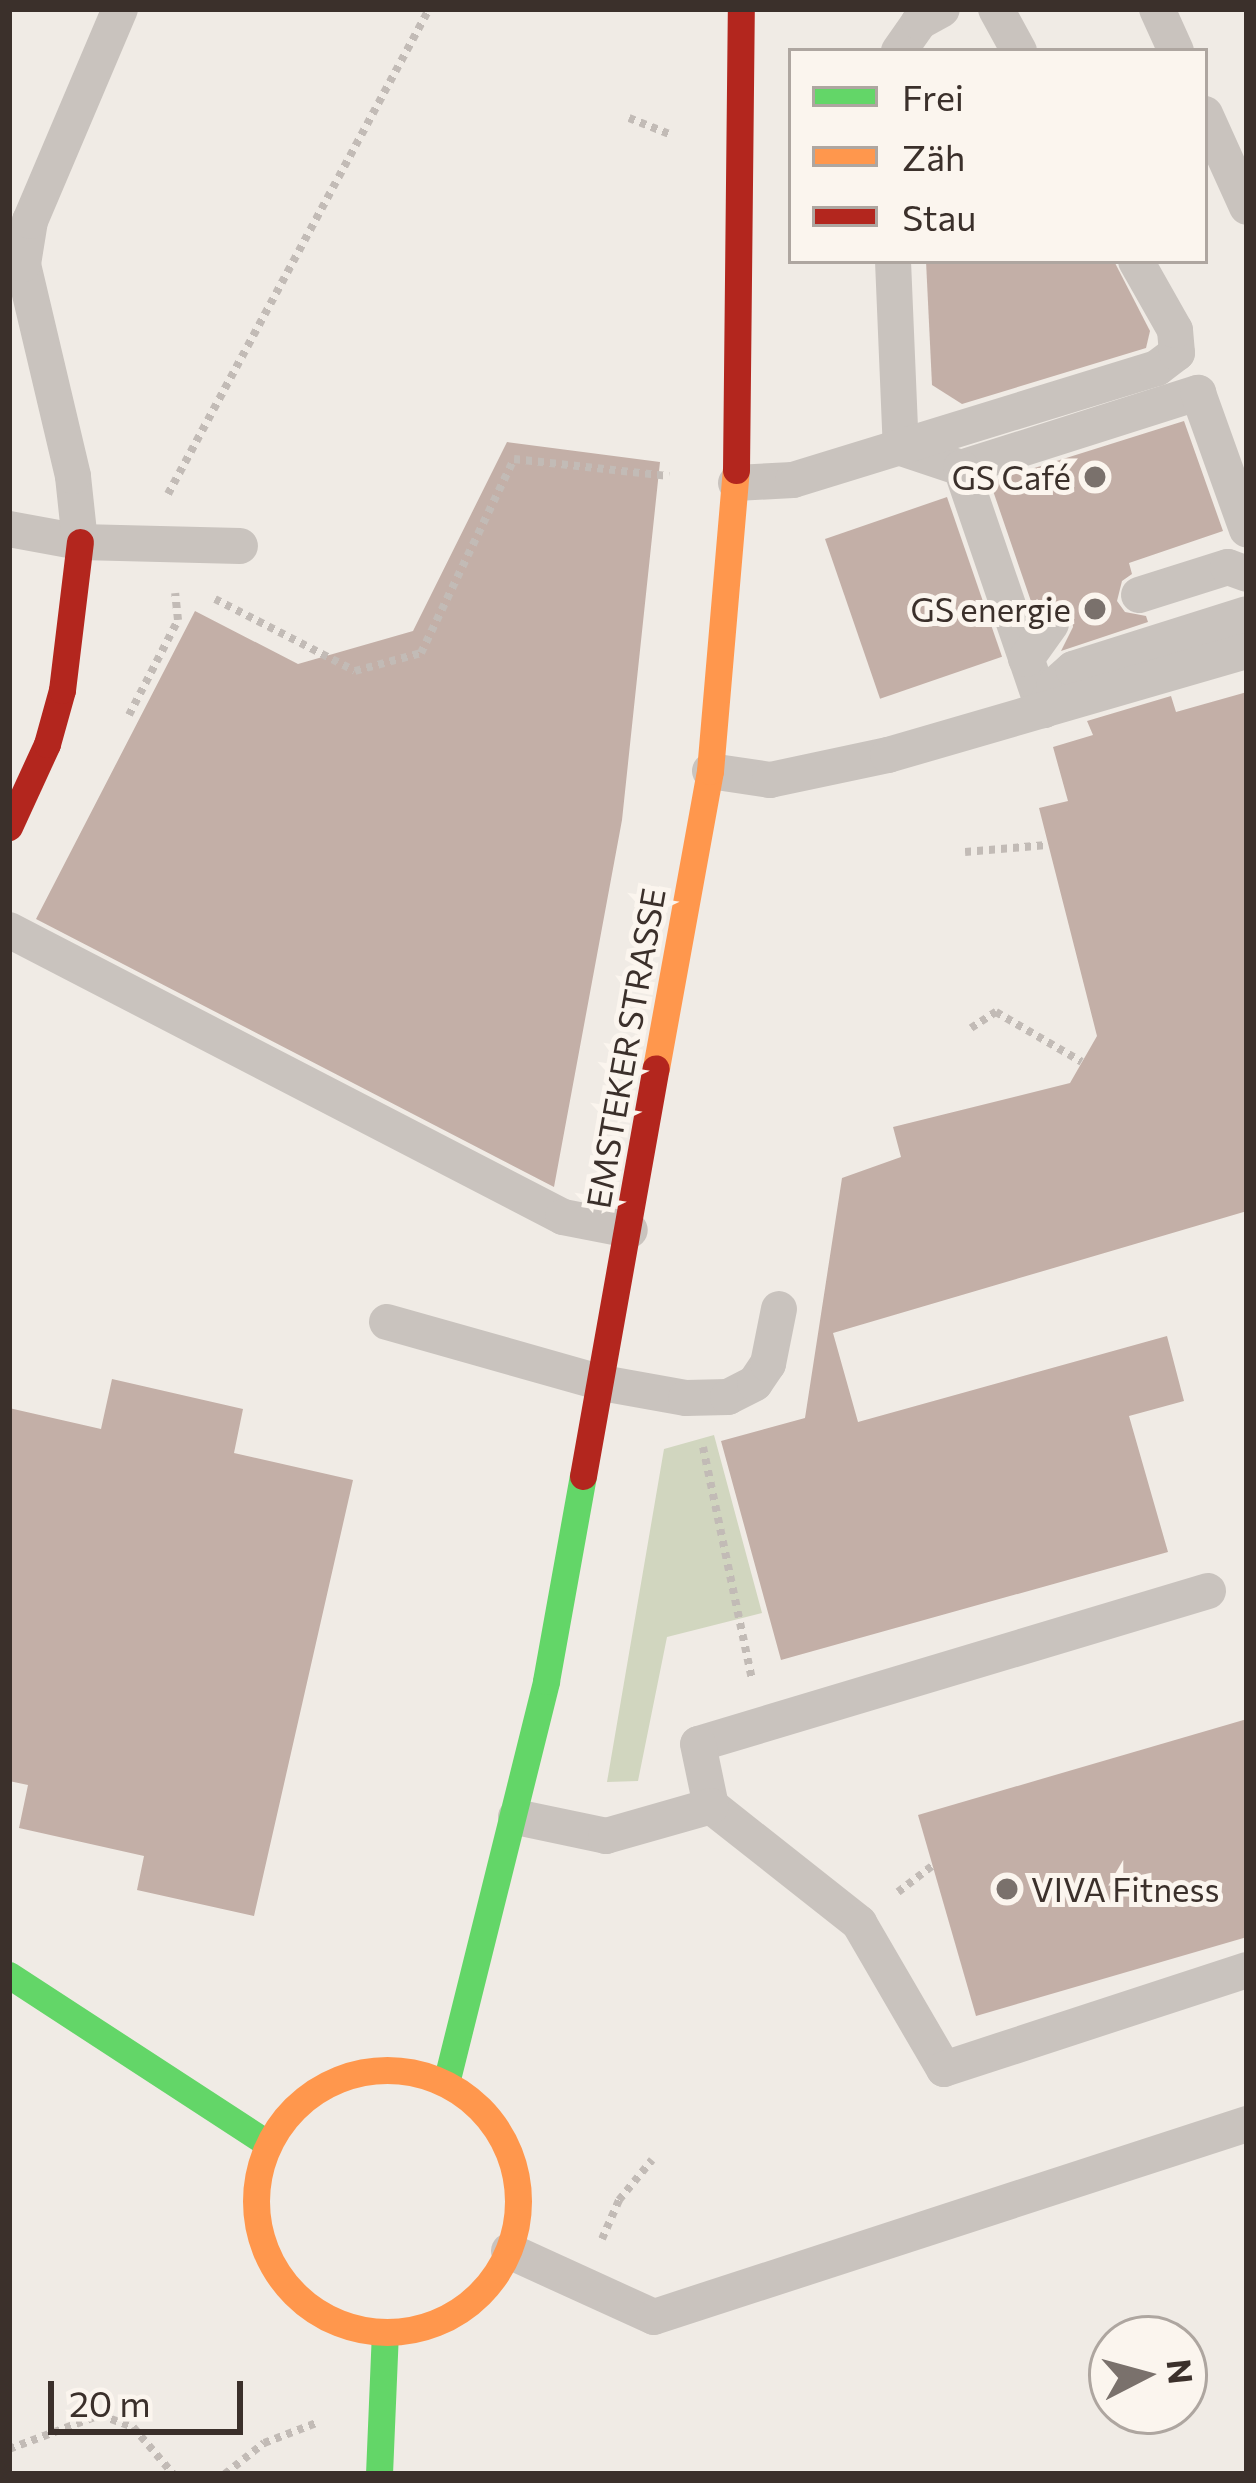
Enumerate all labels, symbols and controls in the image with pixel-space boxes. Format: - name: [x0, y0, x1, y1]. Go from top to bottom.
- legend: [788, 48, 1208, 264]
- text: Frei: [902, 74, 964, 118]
- text: Zäh: [902, 134, 965, 178]
- text: Stau: [902, 194, 976, 238]
- place label: GS Café: [952, 457, 1071, 497]
- marker: GS Café: [1082, 464, 1108, 490]
- place label: GS energie: [910, 589, 1071, 629]
- marker: GS energie: [1082, 596, 1108, 622]
- street label: EMSTEKER STRASSE: [577, 885, 673, 1211]
- place label: VIVA Fitness: [1031, 1869, 1219, 1909]
- marker: VIVA Fitness: [994, 1876, 1020, 1902]
- north arrow: [1088, 2315, 1208, 2435]
- scale bar: [54, 2357, 249, 2431]
- text: N: [1160, 2357, 1203, 2386]
- text: 20 m: [69, 2380, 151, 2424]

